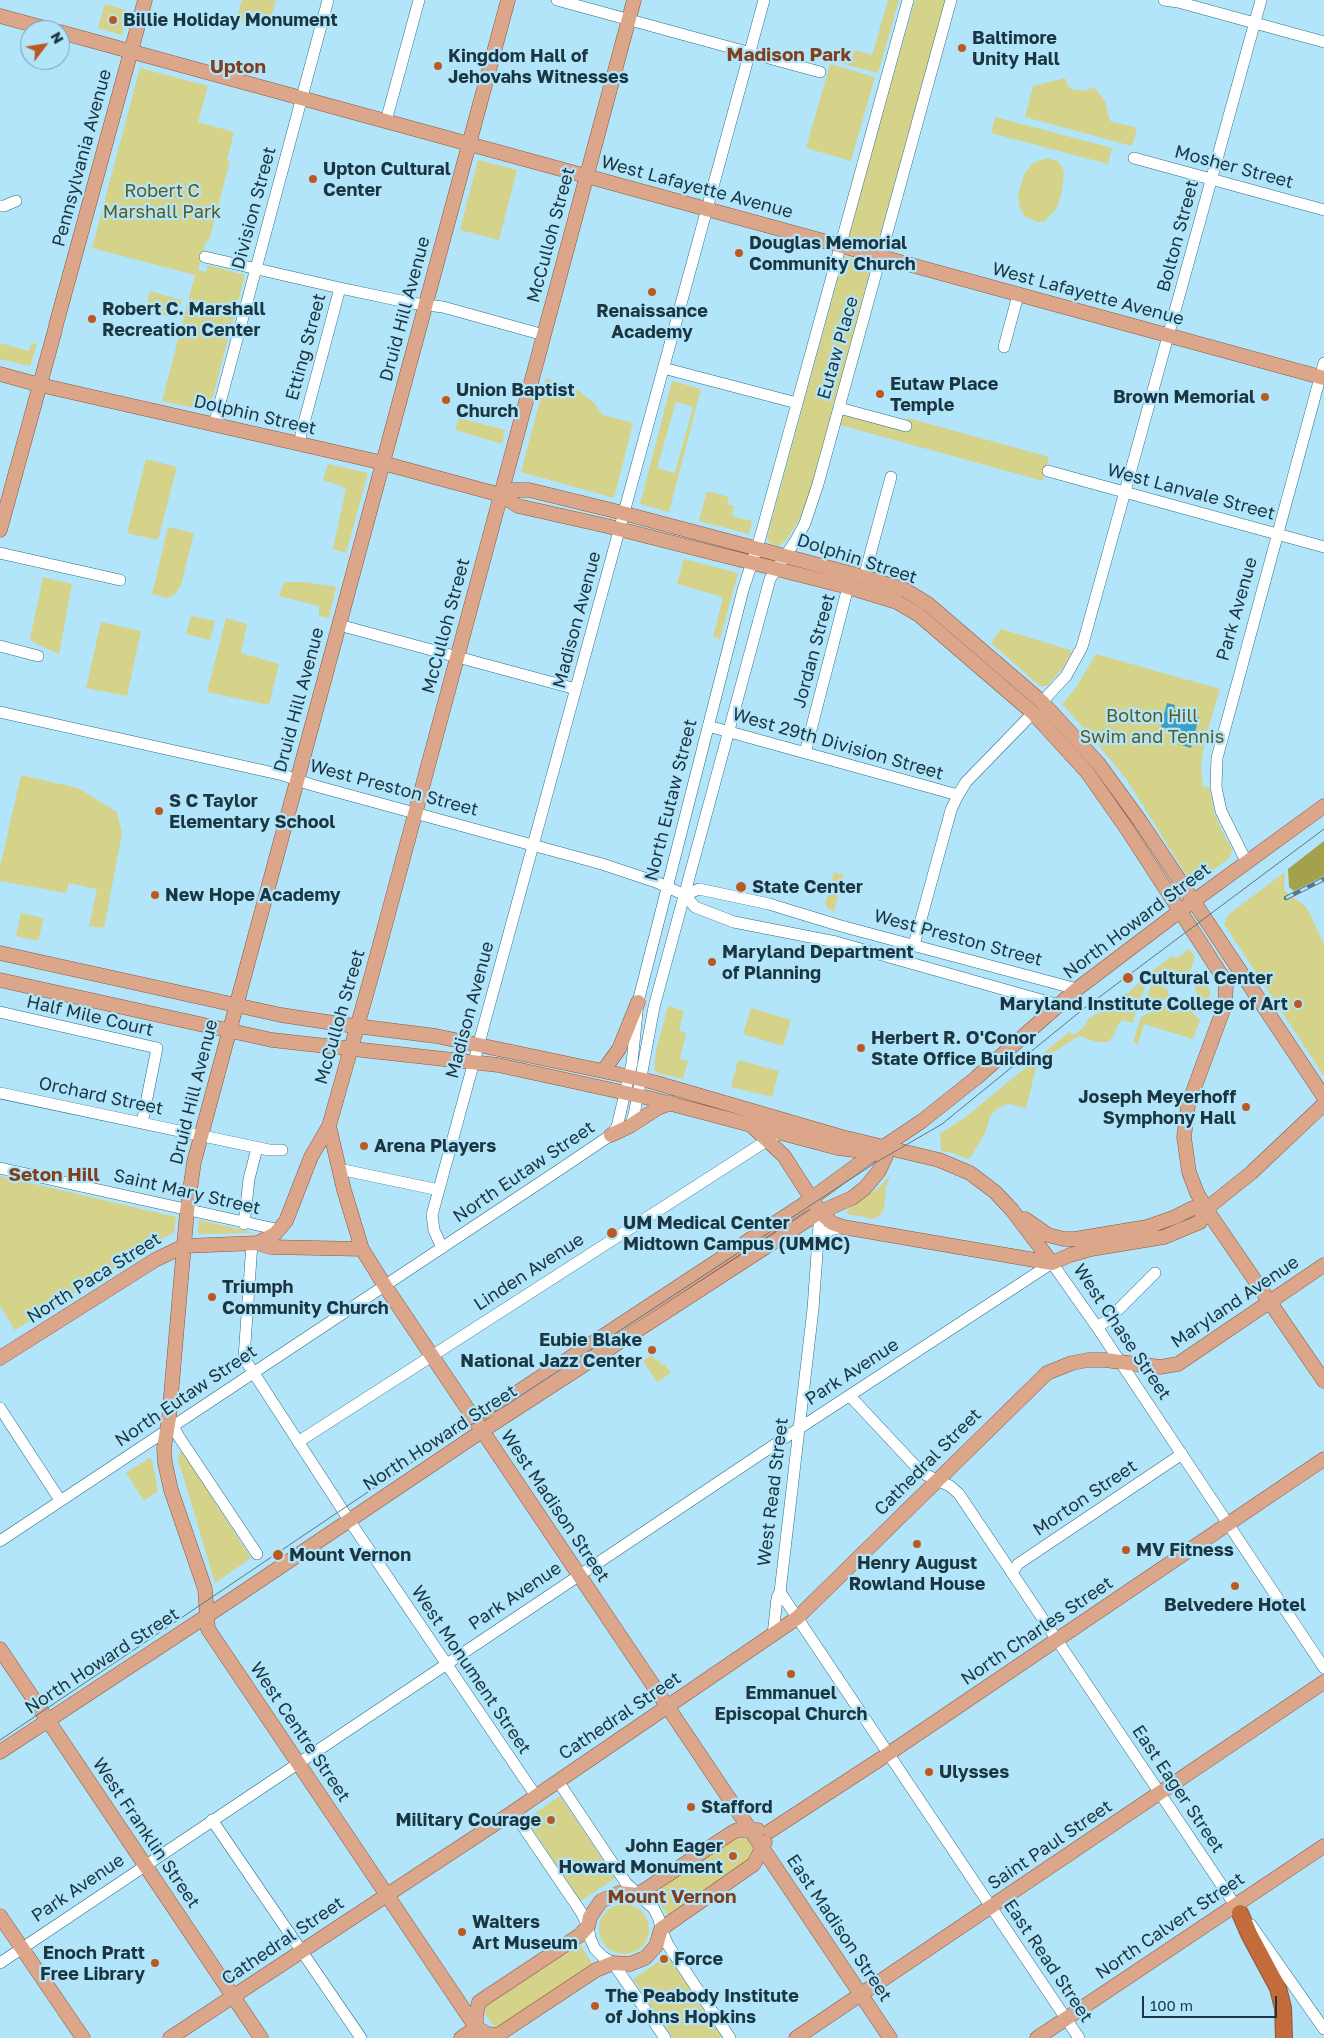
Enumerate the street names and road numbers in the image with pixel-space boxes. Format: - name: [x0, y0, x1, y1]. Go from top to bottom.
- street label: Pennsylvania Avenue: [48, 67, 116, 249]
- street label: Mosher Street: [1172, 141, 1296, 193]
- street label: Division Street: [227, 144, 281, 272]
- street label: West Lafayette Avenue: [599, 151, 795, 223]
- street label: McCulloh Street: [523, 165, 579, 305]
- street label: Bolton Street: [1153, 178, 1203, 294]
- street label: Druid Hill Avenue: [375, 234, 435, 384]
- street label: West Lafayette Avenue: [990, 258, 1186, 330]
- street label: Etting Street: [281, 291, 331, 403]
- street label: Eutaw Place: [813, 294, 863, 402]
- street label: Dolphin Street: [192, 390, 318, 440]
- street label: West Lanvale Street: [1105, 459, 1277, 525]
- street label: Dolphin Street: [794, 529, 920, 589]
- street label: Madison Avenue: [548, 549, 606, 691]
- street label: Park Avenue: [1212, 555, 1262, 663]
- street label: McCulloh Street: [418, 556, 474, 696]
- street label: Jordan Street: [788, 591, 840, 711]
- street label: Druid Hill Avenue: [269, 625, 329, 775]
- street label: West 29th Division Street: [730, 703, 946, 785]
- street label: North Eutaw Street: [640, 717, 702, 883]
- street label: West Preston Street: [307, 755, 481, 821]
- street label: North Howard Street: [1059, 859, 1215, 983]
- street label: West Preston Street: [871, 905, 1045, 971]
- street label: Madison Avenue: [441, 939, 499, 1081]
- street label: McCulloh Street: [310, 947, 370, 1087]
- street label: Half Mile Court: [24, 991, 156, 1041]
- street label: Druid Hill Avenue: [166, 1017, 222, 1167]
- street label: Orchard Street: [37, 1072, 165, 1120]
- street label: North Eutaw Street: [449, 1117, 599, 1227]
- street label: Saint Mary Street: [111, 1165, 263, 1219]
- street label: North Paca Street: [23, 1228, 165, 1328]
- street label: Linden Avenue: [470, 1228, 588, 1316]
- street label: Maryland Avenue: [1167, 1251, 1303, 1353]
- street label: West Chase Street: [1068, 1260, 1176, 1404]
- street label: Park Avenue: [801, 1334, 903, 1410]
- street label: North Eutaw Street: [111, 1341, 261, 1451]
- street label: North Howard Street: [359, 1380, 521, 1496]
- street label: Cathedral Street: [870, 1404, 986, 1520]
- street label: West Read Street: [753, 1416, 793, 1568]
- street label: West Madison Street: [496, 1426, 614, 1586]
- street label: Morton Street: [1029, 1455, 1141, 1541]
- street label: Park Avenue: [465, 1557, 565, 1635]
- street label: North Charles Street: [957, 1572, 1117, 1690]
- street label: West Monument Street: [406, 1582, 536, 1758]
- street label: North Howard Street: [21, 1603, 183, 1719]
- street label: West Centre Street: [245, 1658, 355, 1806]
- street label: Cathedral Street: [555, 1667, 685, 1765]
- street label: East Eager Street: [1127, 1721, 1229, 1857]
- street label: West Franklin Street: [88, 1754, 204, 1912]
- street label: Saint Paul Street: [984, 1795, 1116, 1895]
- street label: Park Avenue: [28, 1849, 128, 1927]
- street label: East Madison Street: [782, 1850, 896, 2006]
- street label: North Calvert Street: [1091, 1868, 1249, 1984]
- street label: Cathedral Street: [218, 1892, 348, 1990]
- street label: East Read Street: [999, 1895, 1097, 2027]

